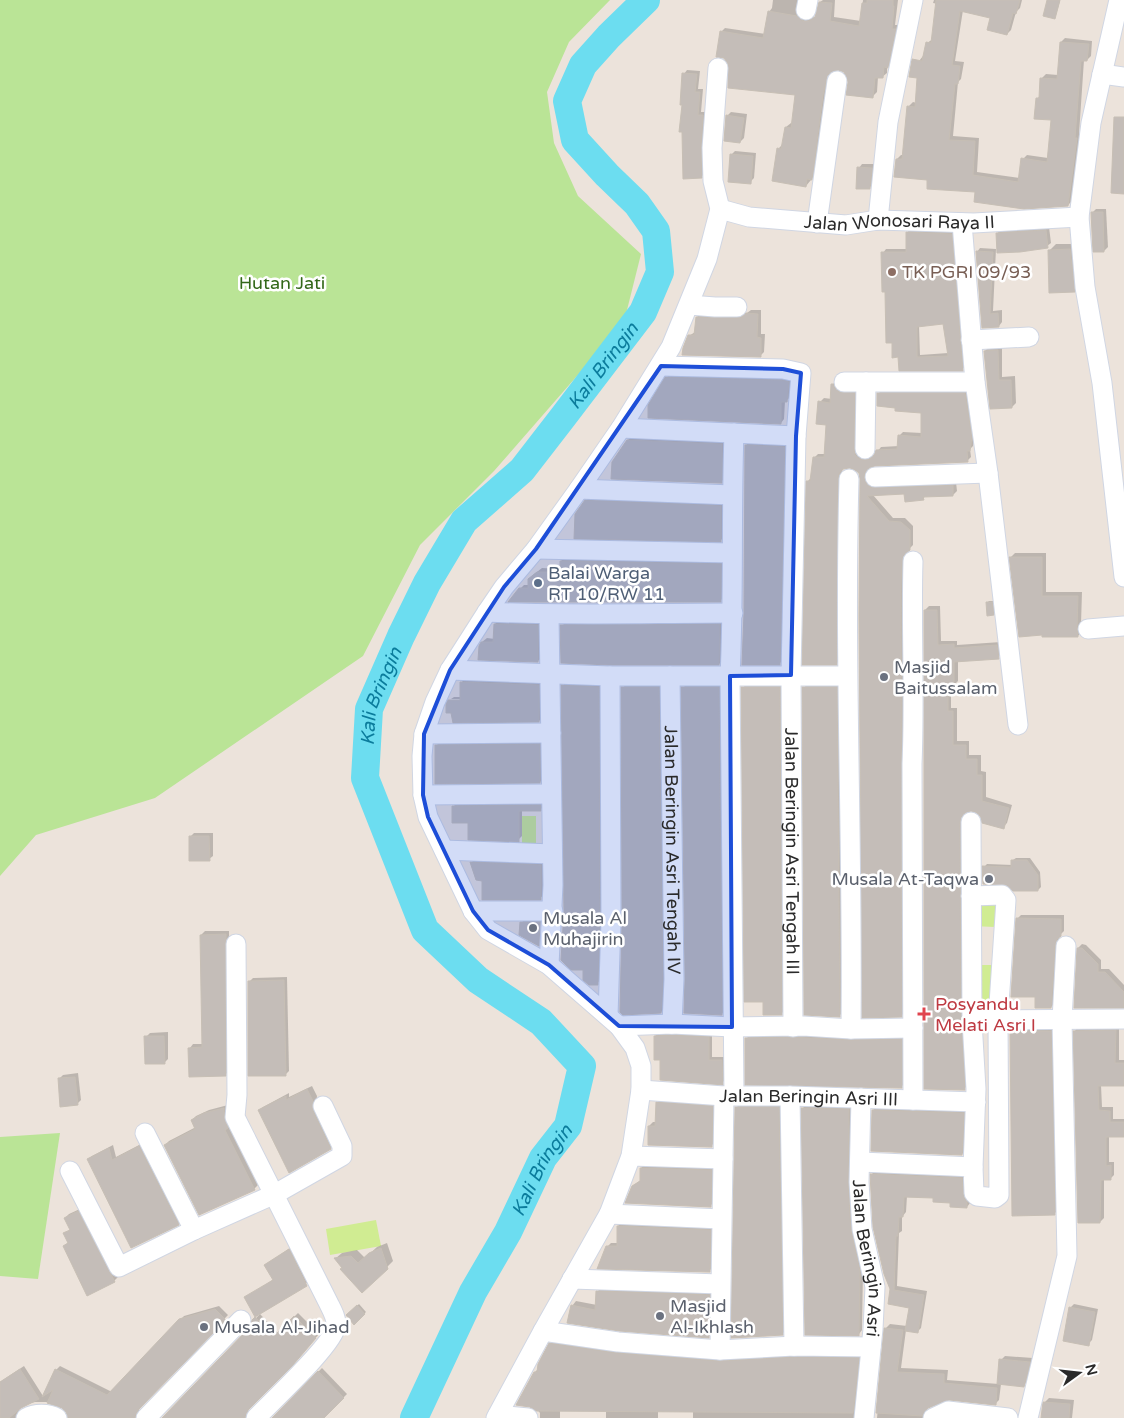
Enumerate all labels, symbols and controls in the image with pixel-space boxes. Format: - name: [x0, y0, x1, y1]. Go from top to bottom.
- street label: Jalan Wonosari Raya II: [803, 209, 995, 236]
- place label: TK PGRI 09/93: [902, 261, 1031, 283]
- marker: TK PGRI 09/93: [886, 266, 898, 278]
- park label: Hutan Jati: [239, 272, 325, 294]
- water label: Kali Bringin: [563, 318, 643, 414]
- place label: Balai Warga RT 10/RW 11: [548, 562, 665, 605]
- marker: Balai Warga RT 10/RW 11: [532, 577, 544, 589]
- water label: Kali Bringin: [357, 644, 407, 746]
- place label: Masjid Baitussalam: [894, 656, 997, 699]
- marker: Masjid Baitussalam: [878, 671, 890, 683]
- street label: Jalan Beringin Asri Tengah IV: [660, 725, 685, 975]
- street label: Jalan Beringin Asri Tengah III: [780, 728, 804, 975]
- place label: Musala At-Taqwa: [832, 868, 979, 890]
- marker: Musala At-Taqwa: [983, 873, 995, 885]
- place label: Musala Al Muhajirin: [543, 907, 627, 950]
- marker: Musala Al Muhajirin: [527, 922, 539, 934]
- place label: Posyandu Melati Asri I: [935, 993, 1036, 1036]
- marker: Posyandu Melati Asri I: [917, 1007, 931, 1021]
- street label: Jalan Beringin Asri III: [719, 1085, 898, 1110]
- water label: Kali Bringin: [507, 1120, 577, 1220]
- street label: Jalan Beringin Asri: [848, 1179, 886, 1338]
- place label: Masjid Al-Ikhlash: [670, 1295, 754, 1338]
- marker: Masjid Al-Ikhlash: [654, 1310, 666, 1322]
- place label: Musala Al-Jihad: [214, 1316, 350, 1338]
- marker: Musala Al-Jihad: [198, 1321, 210, 1333]
- north arrow: [1054, 1348, 1104, 1398]
- text: N: [1081, 1362, 1101, 1377]

